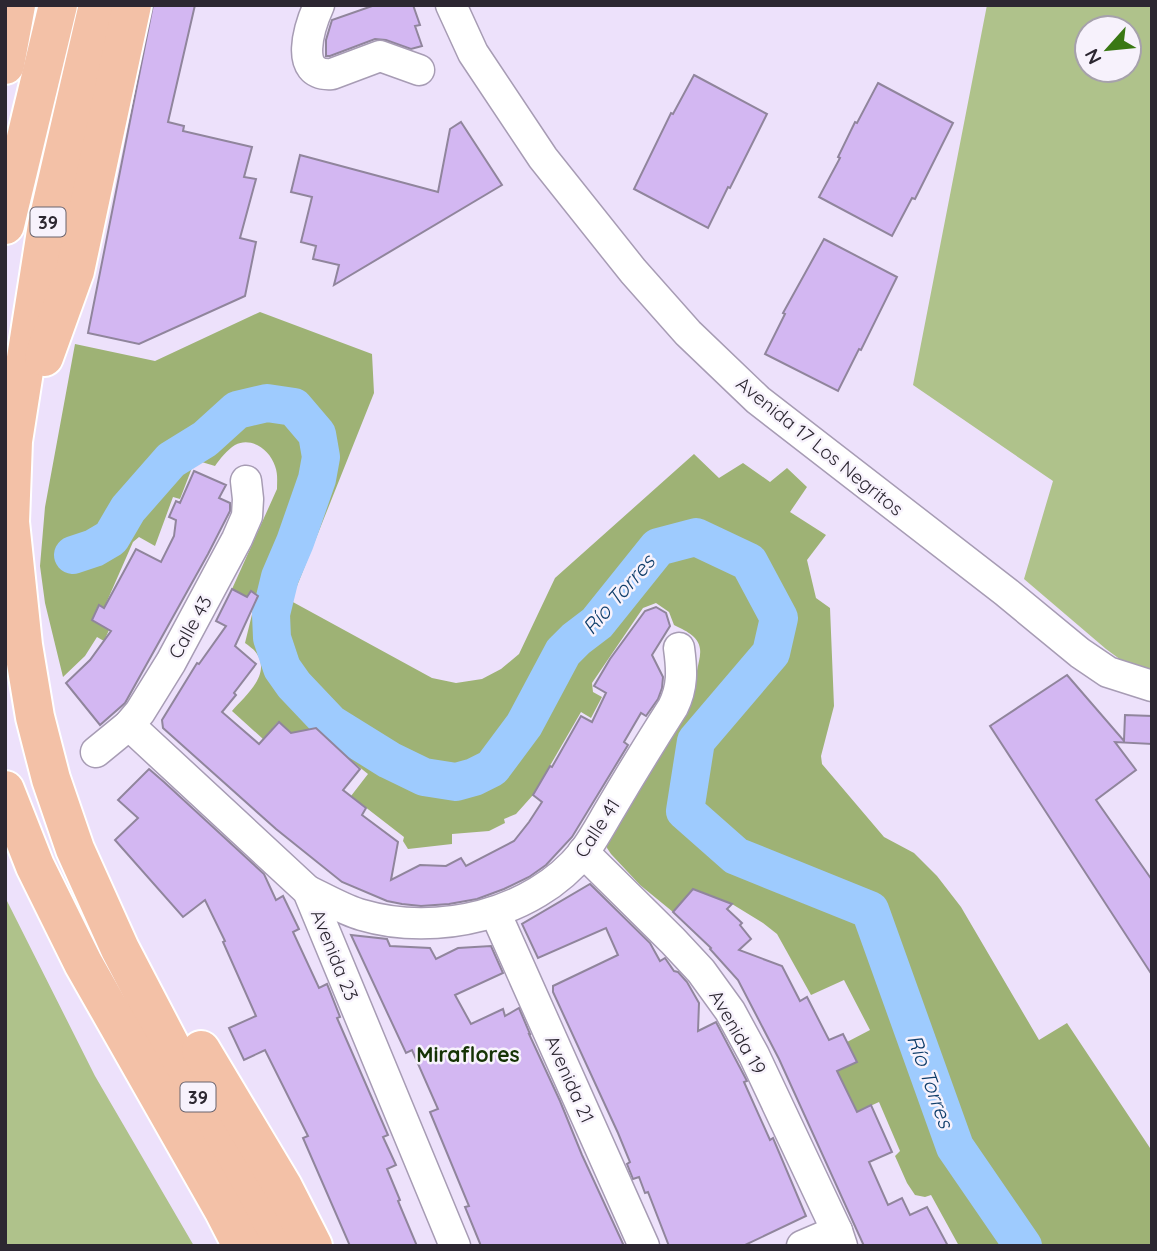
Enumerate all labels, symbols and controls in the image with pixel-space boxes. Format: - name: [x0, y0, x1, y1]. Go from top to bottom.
- north arrow: [1073, 14, 1143, 84]
- text: N: [1079, 45, 1107, 68]
- road number: 39: [30, 208, 66, 236]
- street label: Avenida 17 Los Negritos: [732, 371, 908, 521]
- water label: Río Torres: [576, 548, 660, 639]
- street label: Calle 43: [163, 591, 217, 663]
- street label: Calle 41: [569, 794, 625, 862]
- street label: Avenida 23: [306, 906, 364, 1004]
- street label: Avenida 19: [704, 986, 772, 1078]
- water label: Río Torres: [902, 1031, 960, 1132]
- street label: Avenida 21: [540, 1032, 600, 1126]
- district label: Miraflores: [416, 1041, 520, 1067]
- road number: 39: [180, 1082, 216, 1112]

